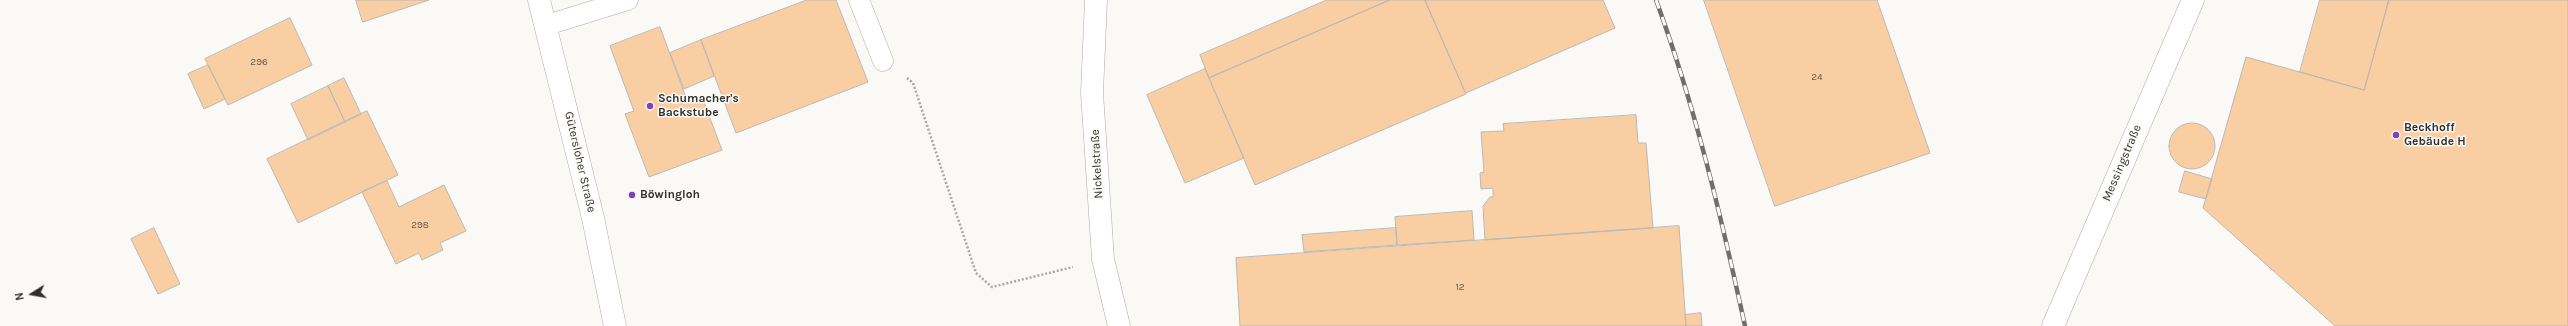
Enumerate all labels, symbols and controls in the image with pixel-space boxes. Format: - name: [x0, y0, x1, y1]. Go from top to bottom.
- house number: 296: [250, 56, 268, 68]
- house number: 24: [1811, 71, 1823, 83]
- place label: Schumacher's Backstube: [658, 92, 739, 120]
- marker: Schumacher's Backstube: [645, 101, 655, 111]
- street label: Gütersloher Straße: [561, 110, 599, 214]
- place label: Beckhoff Gebäude H: [2404, 121, 2466, 149]
- street label: Messingstraße: [2099, 123, 2145, 203]
- street label: Nickelstraße: [1088, 129, 1106, 199]
- marker: Beckhoff Gebäude H: [2391, 130, 2401, 140]
- place label: Böwingloh: [640, 188, 700, 202]
- marker: Böwingloh: [627, 190, 637, 200]
- house number: 298: [411, 219, 429, 231]
- north arrow: [12, 274, 52, 314]
- house number: 12: [1455, 281, 1465, 293]
- text: N: [13, 291, 27, 302]

